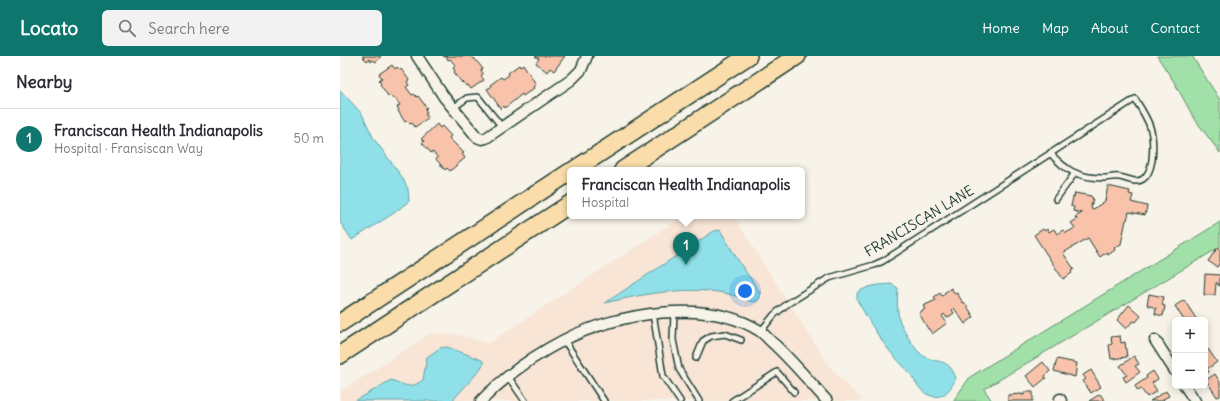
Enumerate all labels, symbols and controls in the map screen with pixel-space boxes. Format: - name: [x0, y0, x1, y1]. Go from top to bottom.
- search box: [102, 10, 382, 46]
- text: Locato: [20, 16, 78, 40]
- icon: search: [116, 17, 138, 39]
- text: Search here: [148, 19, 230, 38]
- text: Home: [982, 19, 1020, 37]
- text: Map: [1042, 19, 1069, 37]
- text: About: [1091, 19, 1129, 37]
- text: Contact: [1151, 19, 1200, 37]
- text: Nearby: [16, 71, 72, 93]
- text: Franciscan Health Indianapolis: [54, 121, 263, 140]
- text: 1: [26, 130, 32, 147]
- text: 50 m: [293, 130, 324, 147]
- text: Hospital · Fransiscan Way: [54, 140, 203, 157]
- popup: [567, 167, 805, 219]
- text: Franciscan Health Indianapolis: [582, 175, 790, 194]
- street label: FRANCISCAN LANE: [861, 181, 977, 261]
- text: Hospital: [582, 194, 629, 211]
- pin: 1: [673, 232, 699, 265]
- your location: [735, 281, 755, 301]
- map controls: [1172, 317, 1208, 389]
- button: +: [1172, 317, 1208, 353]
- button: −: [1172, 353, 1208, 389]

